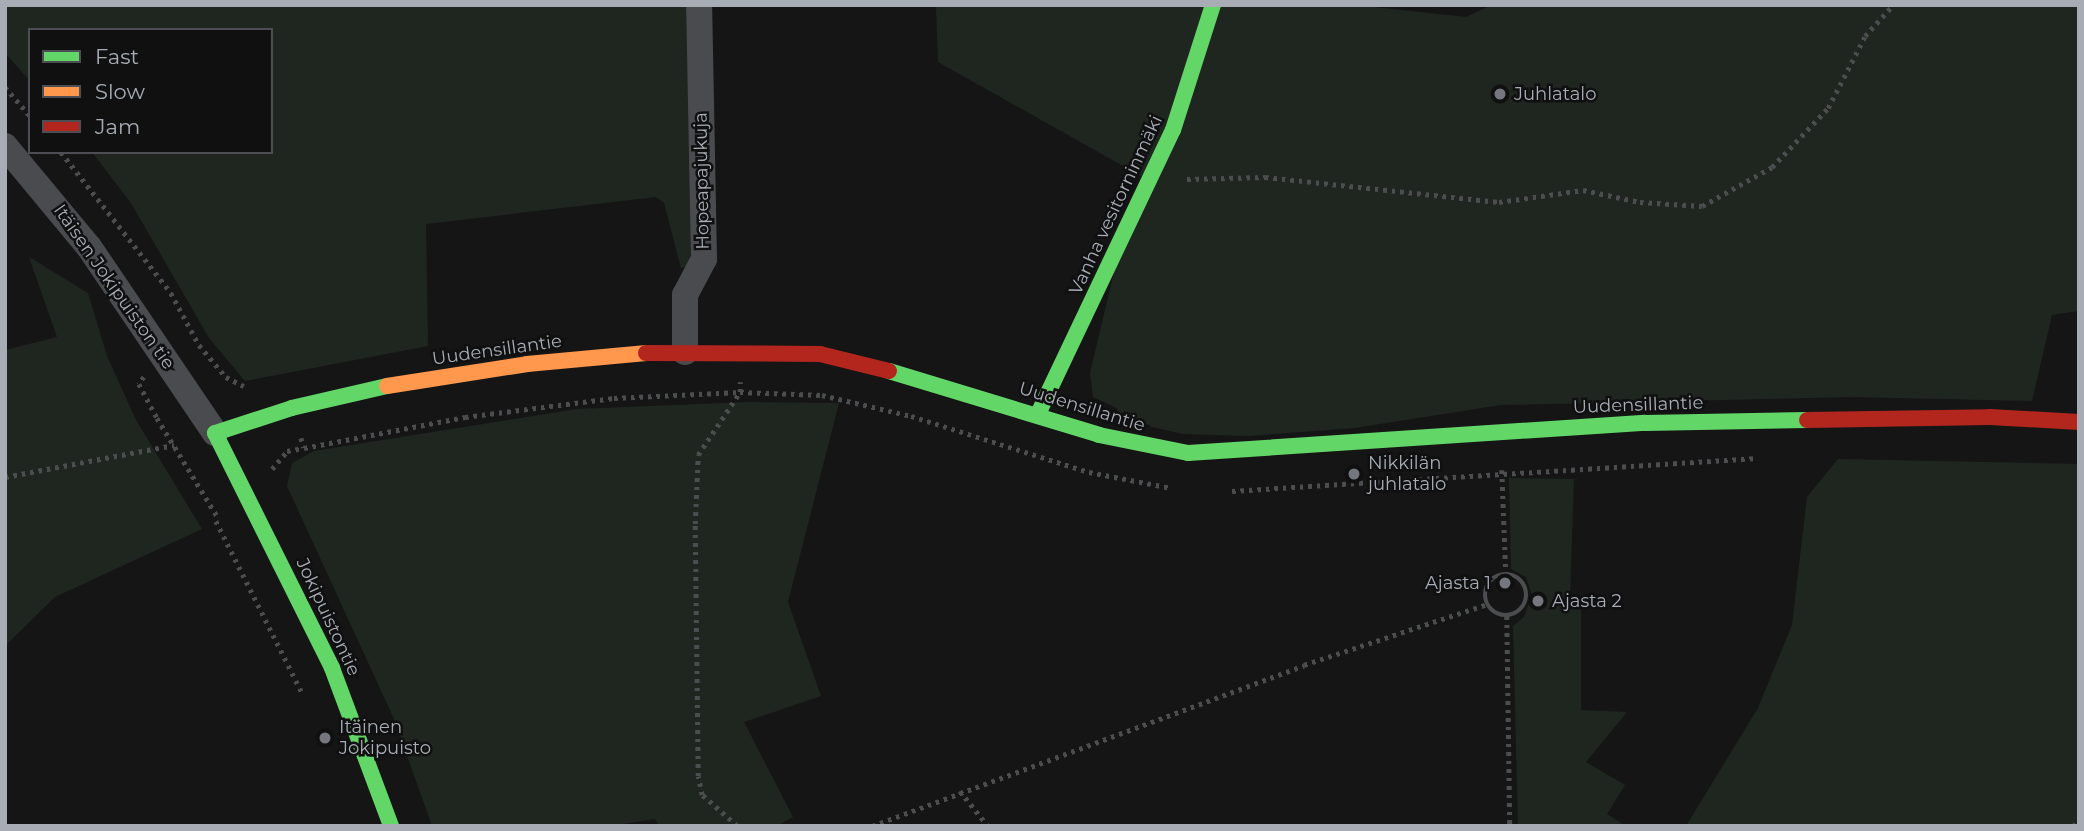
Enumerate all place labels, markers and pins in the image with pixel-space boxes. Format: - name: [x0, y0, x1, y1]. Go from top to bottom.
- place label: Juhlatalo: [1514, 83, 1596, 105]
- marker: Juhlatalo: [1492, 86, 1508, 102]
- place label: Nikkilän juhlatalo: [1368, 453, 1446, 496]
- marker: Nikkilän juhlatalo: [1346, 466, 1362, 482]
- place label: Ajasta 1: [1425, 572, 1491, 594]
- marker: Ajasta 1: [1497, 575, 1513, 591]
- place label: Ajasta 2: [1552, 590, 1622, 612]
- marker: Ajasta 2: [1530, 593, 1546, 609]
- place label: Itäinen Jokipuisto: [339, 717, 431, 760]
- marker: Itäinen Jokipuisto: [317, 730, 333, 746]

